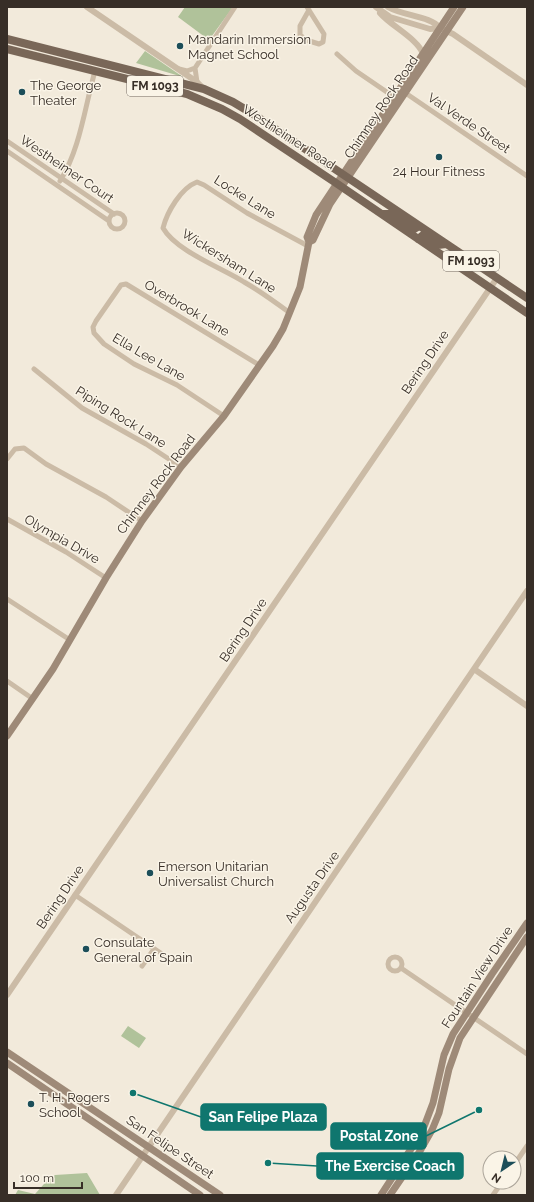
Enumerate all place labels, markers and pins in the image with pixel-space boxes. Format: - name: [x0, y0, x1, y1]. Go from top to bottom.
- place label: Mandarin Immersion Magnet School: [188, 32, 311, 62]
- marker: Mandarin Immersion Magnet School: [175, 41, 185, 51]
- place label: The George Theater: [30, 78, 102, 108]
- marker: The George Theater: [17, 87, 27, 97]
- marker: 24 Hour Fitness: [434, 152, 444, 162]
- place label: 24 Hour Fitness: [393, 164, 485, 179]
- place label: Emerson Unitarian Universalist Church: [158, 859, 274, 889]
- marker: Emerson Unitarian Universalist Church: [145, 868, 155, 878]
- place label: Consulate General of Spain: [94, 935, 193, 965]
- marker: Consulate General of Spain: [81, 944, 91, 954]
- place label: T. H. Rogers School: [39, 1090, 110, 1120]
- marker: T. H. Rogers School: [26, 1099, 36, 1109]
- callout: San Felipe Plaza: [201, 1104, 326, 1130]
- callout: Postal Zone: [331, 1123, 426, 1149]
- callout: The Exercise Coach: [317, 1153, 463, 1179]

